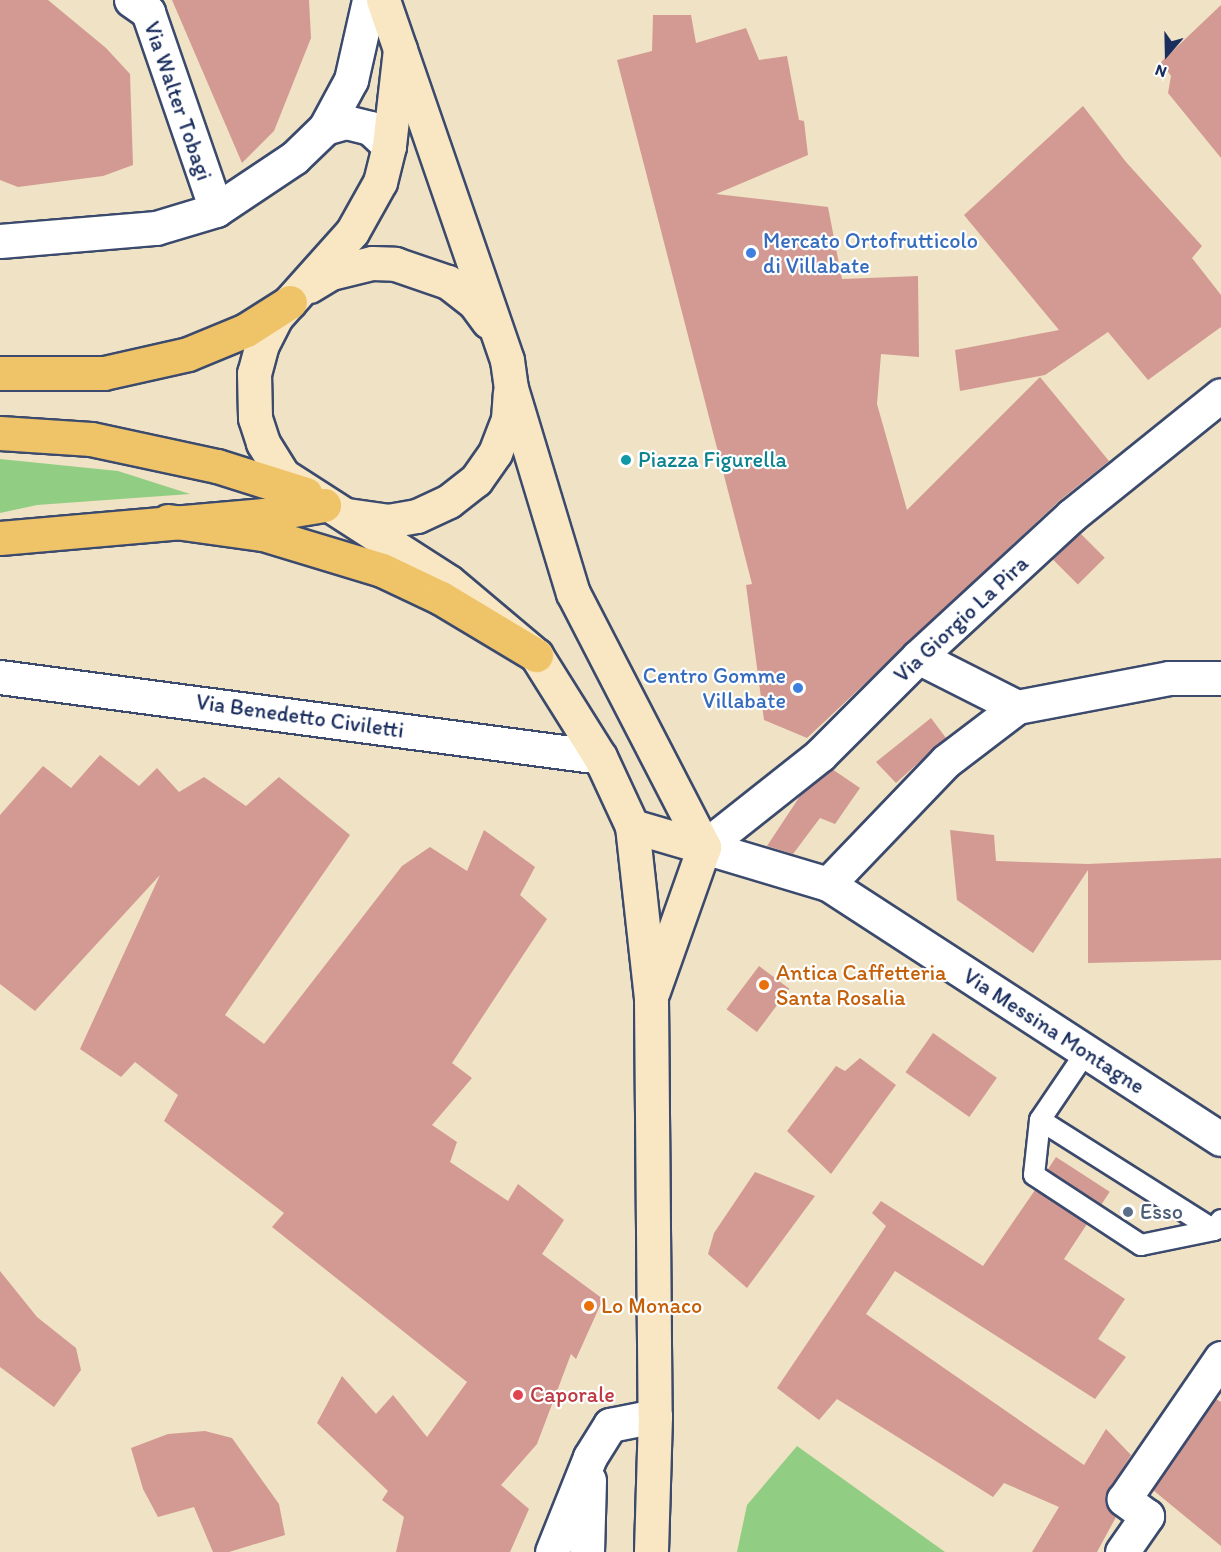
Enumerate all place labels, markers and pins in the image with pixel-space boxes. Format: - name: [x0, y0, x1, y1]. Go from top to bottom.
- place label: Mercato Ortofrutticolo di Villabate: [763, 227, 978, 278]
- marker: Mercato Ortofrutticolo di Villabate: [744, 246, 758, 260]
- place label: Piazza Figurella: [638, 447, 787, 473]
- marker: Piazza Figurella: [619, 453, 633, 467]
- place label: Centro Gomme Villabate: [643, 662, 786, 714]
- marker: Centro Gomme Villabate: [791, 681, 805, 695]
- place label: Antica Caffetteria Santa Rosalia: [776, 959, 946, 1010]
- marker: Antica Caffetteria Santa Rosalia: [757, 978, 771, 992]
- place label: Esso: [1140, 1199, 1183, 1225]
- marker: Esso: [1121, 1205, 1135, 1219]
- place label: Lo Monaco: [601, 1293, 701, 1319]
- marker: Lo Monaco: [582, 1299, 596, 1313]
- place label: Caporale: [530, 1382, 615, 1408]
- marker: Caporale: [511, 1388, 525, 1402]

